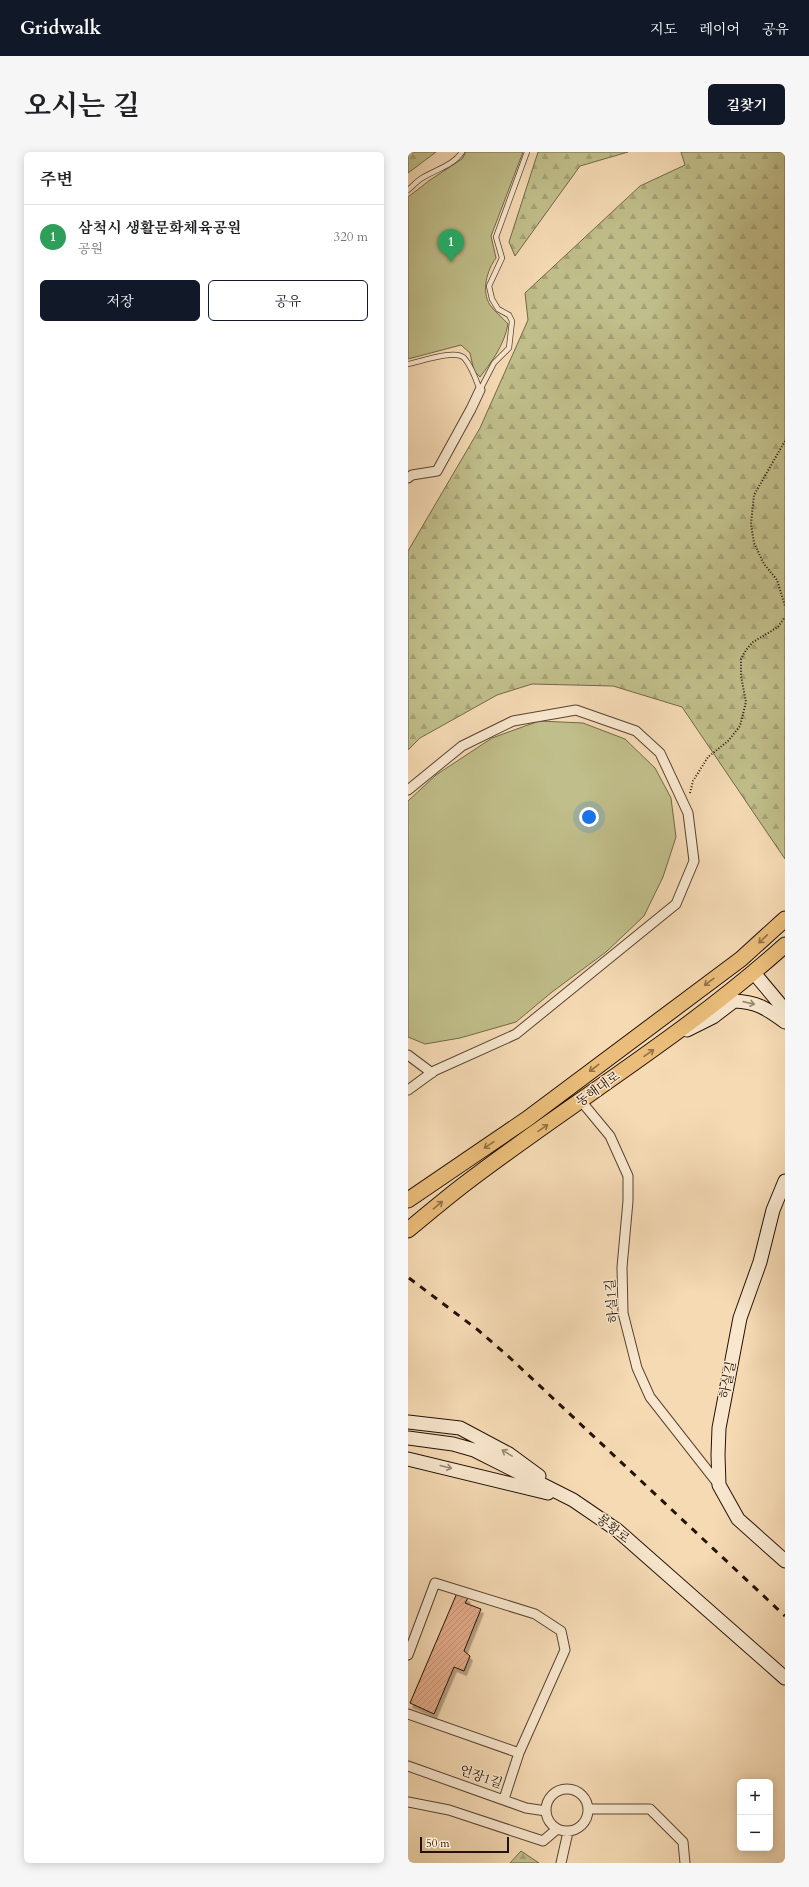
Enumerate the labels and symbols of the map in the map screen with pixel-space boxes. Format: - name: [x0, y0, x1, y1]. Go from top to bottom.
- pin: 1: [438, 229, 464, 262]
- your location: [579, 807, 599, 827]
- one-way arrow: [758, 935, 768, 944]
- one-way arrow: [704, 978, 715, 987]
- one-way arrow: [743, 999, 756, 1007]
- one-way arrow: [643, 1049, 654, 1057]
- one-way arrow: [589, 1064, 600, 1073]
- street label: 동해대로: [572, 1067, 624, 1111]
- one-way arrow: [537, 1124, 548, 1132]
- one-way arrow: [483, 1141, 494, 1149]
- one-way arrow: [433, 1201, 444, 1209]
- street label: 하실1길: [601, 1278, 623, 1324]
- street label: 하실길: [716, 1360, 740, 1400]
- one-way arrow: [501, 1449, 513, 1457]
- one-way arrow: [439, 1464, 452, 1471]
- street label: 봉황로: [593, 1510, 634, 1548]
- street label: 언장1길: [457, 1761, 505, 1793]
- scale bar: [420, 1835, 509, 1854]

